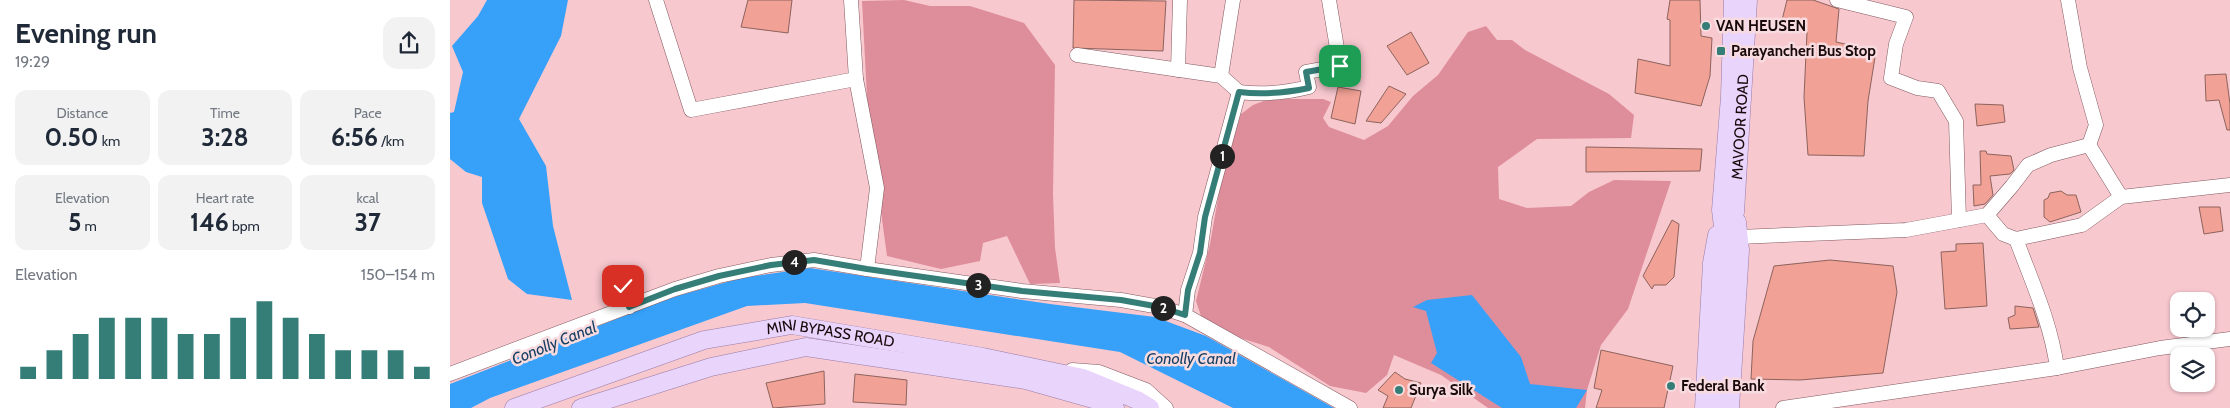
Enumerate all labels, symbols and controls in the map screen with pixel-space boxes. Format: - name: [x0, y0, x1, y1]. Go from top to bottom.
- text: Evening run: [15, 16, 157, 50]
- button: share: [383, 17, 435, 69]
- place label: VAN HEUSEN: [1716, 17, 1806, 35]
- marker: VAN HEUSEN: [1700, 20, 1712, 32]
- place label: Parayancheri Bus Stop: [1731, 42, 1876, 60]
- pin: [1319, 45, 1361, 87]
- marker: Parayancheri Bus Stop: [1715, 45, 1727, 57]
- text: 19:29: [15, 52, 50, 71]
- icon: arrive: [1326, 52, 1354, 80]
- street label: MAVOOR ROAD: [1728, 73, 1752, 180]
- text: Distance: [57, 104, 108, 122]
- text: Time: [210, 104, 240, 122]
- text: Pace: [354, 104, 382, 122]
- text: 0.50: [44, 122, 98, 152]
- text: 3:28: [201, 122, 249, 152]
- text: 6:56: [331, 122, 378, 152]
- text: km: [98, 132, 120, 150]
- text: /km: [378, 132, 404, 150]
- pin: 1: [1210, 144, 1234, 168]
- text: 1: [1220, 147, 1225, 165]
- text: Elevation: [55, 189, 110, 207]
- text: Heart rate: [196, 189, 254, 207]
- text: kcal: [356, 189, 379, 207]
- text: 5: [68, 207, 81, 237]
- text: 146: [190, 207, 229, 237]
- text: 37: [355, 207, 381, 237]
- text: m: [81, 217, 97, 235]
- text: bpm: [229, 217, 260, 235]
- pin: 4: [782, 250, 806, 274]
- text: 4: [790, 253, 799, 271]
- text: Elevation: [15, 265, 78, 284]
- text: 150–154 m: [361, 265, 435, 284]
- pin: [602, 265, 644, 307]
- icon: check: [609, 272, 637, 300]
- pin: 3: [966, 272, 990, 298]
- text: 3: [975, 276, 982, 294]
- map controls: [2170, 292, 2215, 392]
- button: locate: [2170, 292, 2215, 337]
- pin: 2: [1150, 296, 1176, 320]
- text: 2: [1160, 299, 1167, 317]
- street label: MINI BYPASS ROAD: [765, 316, 896, 351]
- water label: Conolly Canal: [509, 317, 599, 369]
- button: layers: [2170, 347, 2215, 392]
- water label: Conolly Canal: [1146, 349, 1236, 368]
- place label: Federal Bank: [1681, 377, 1765, 395]
- marker: Federal Bank: [1665, 380, 1677, 392]
- place label: Surya Silk: [1409, 381, 1474, 399]
- marker: Surya Silk: [1393, 384, 1405, 396]

